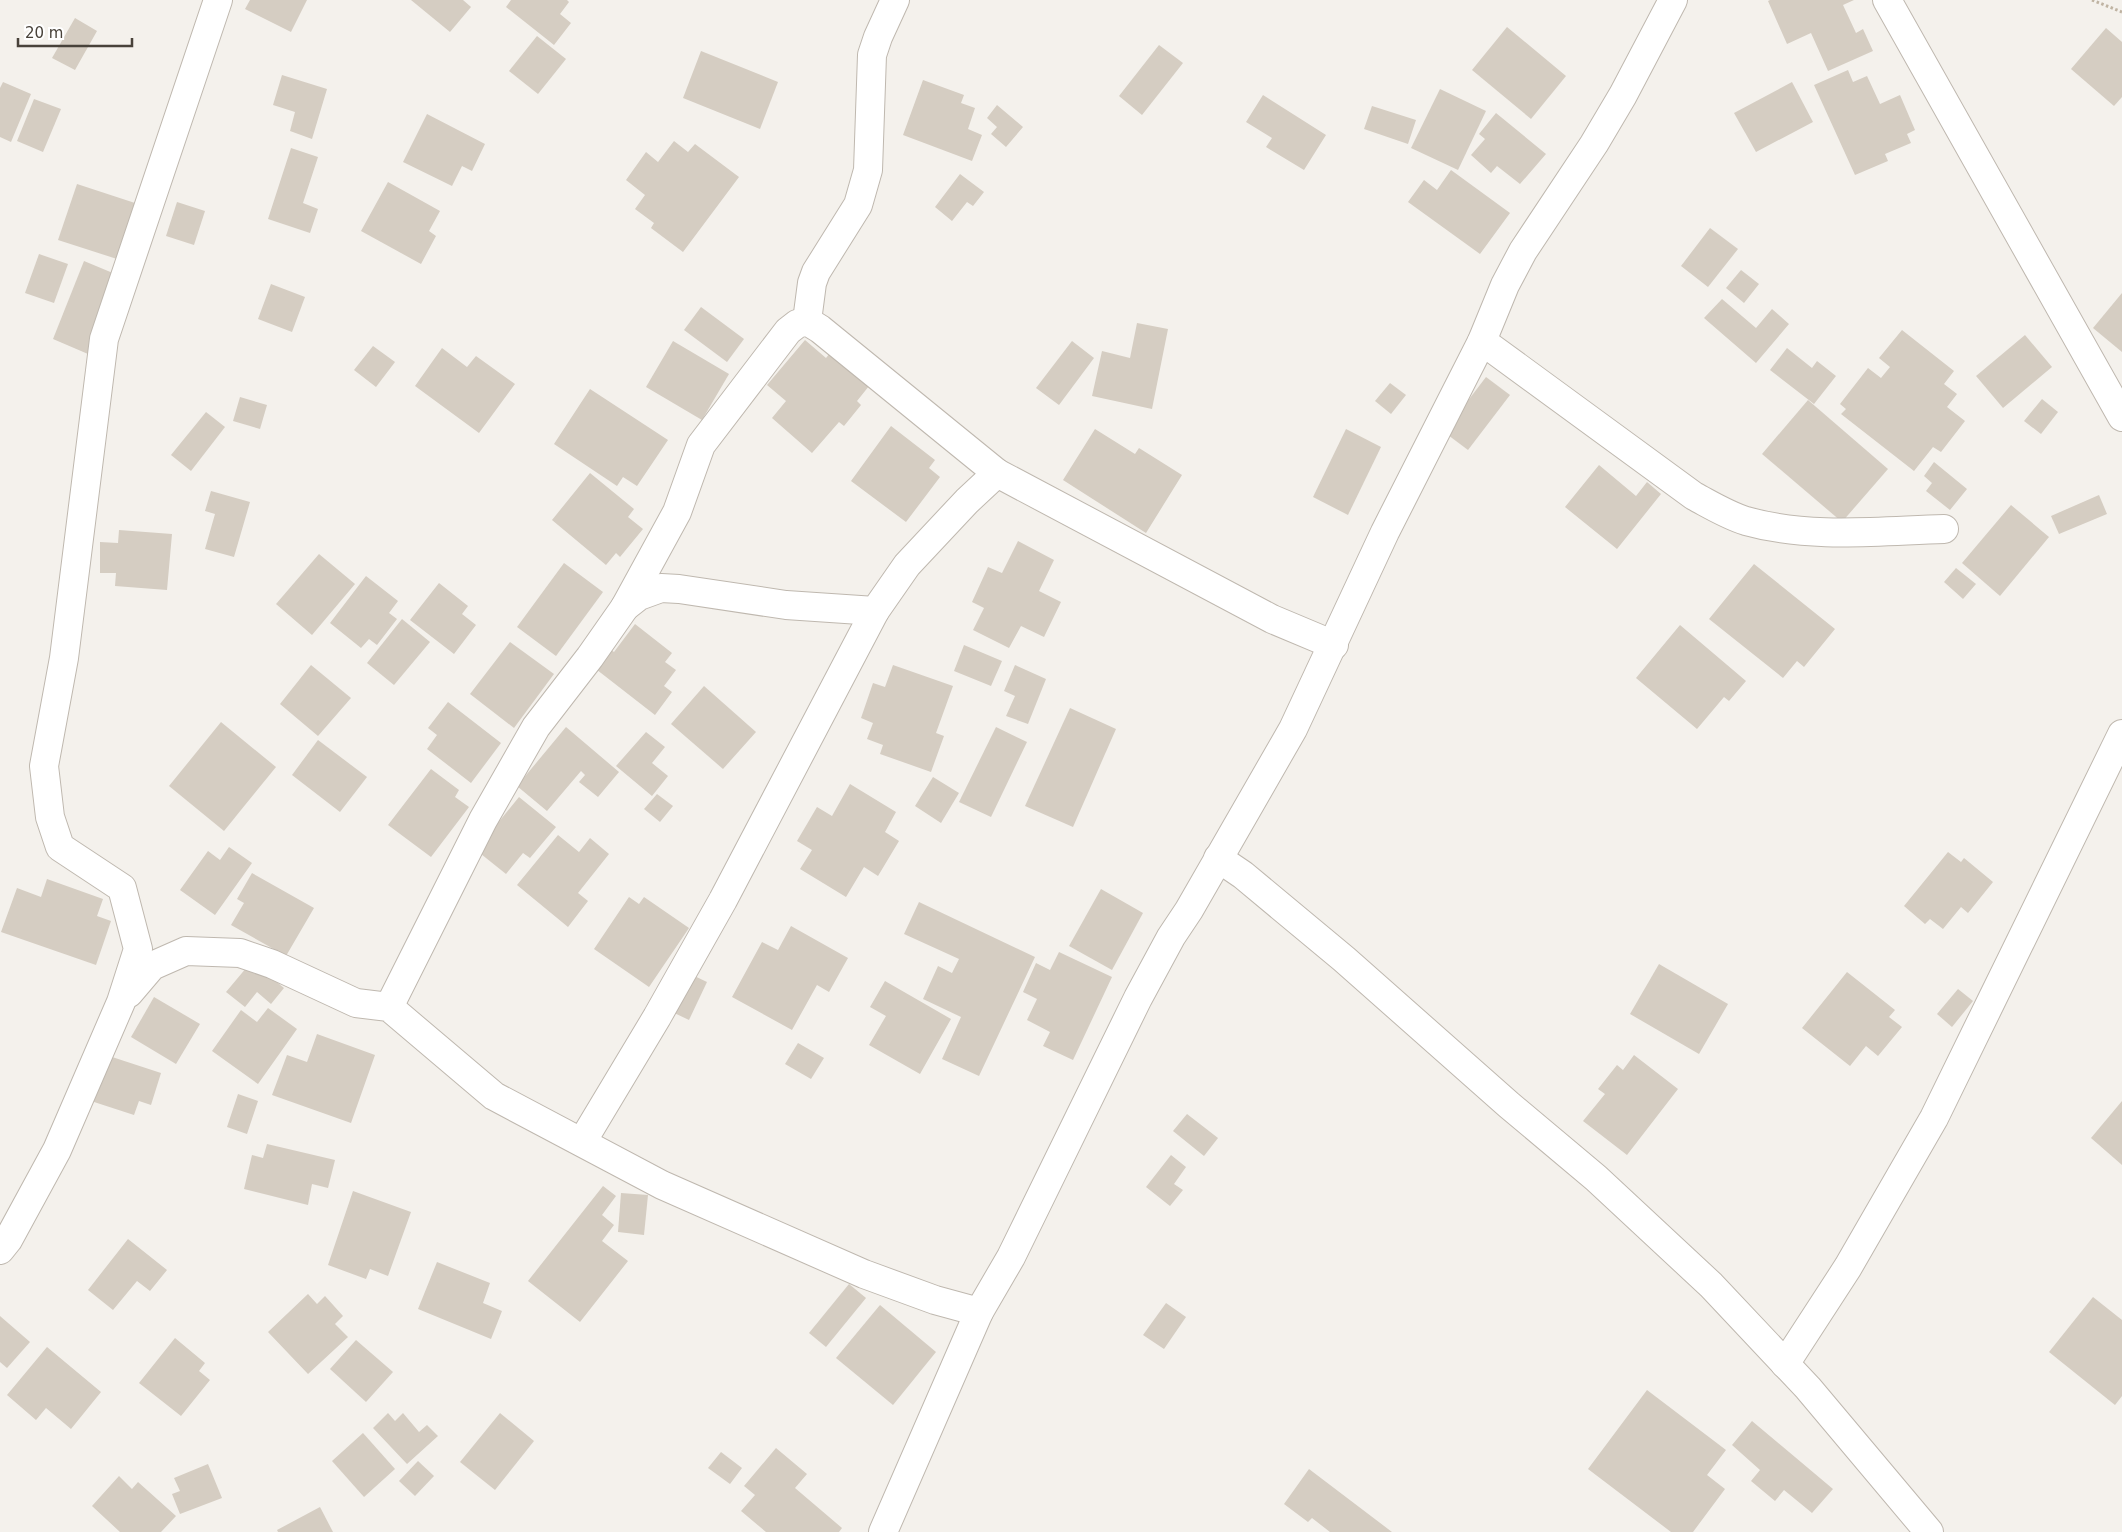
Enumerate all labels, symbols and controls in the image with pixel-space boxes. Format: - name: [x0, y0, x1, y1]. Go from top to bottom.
- scale bar: [18, 15, 131, 47]
- text: 20 m: [25, 24, 63, 42]

